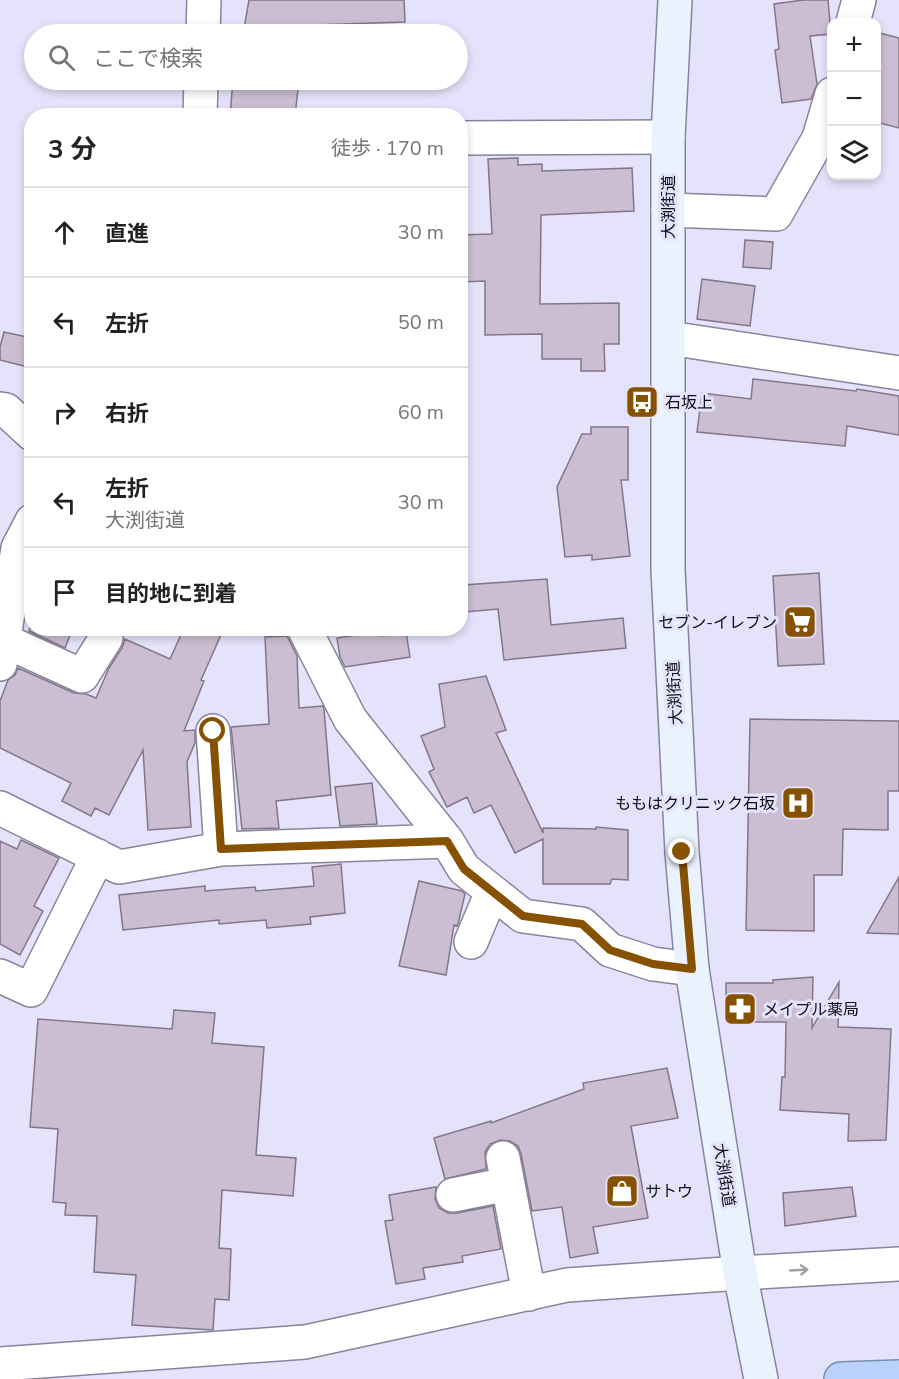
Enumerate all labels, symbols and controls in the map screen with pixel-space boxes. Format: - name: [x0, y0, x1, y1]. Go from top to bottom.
- map controls: [827, 18, 881, 180]
- button: +: [827, 18, 881, 72]
- search box: [24, 24, 468, 90]
- icon: search: [45, 41, 78, 74]
- text: ここで検索: [93, 44, 203, 74]
- button: −: [827, 72, 881, 126]
- button: layers: [827, 126, 881, 180]
- text: 3 分: [48, 132, 97, 167]
- text: 徒歩 · 170 m: [331, 135, 444, 162]
- street label: 大渕街道: [658, 175, 680, 239]
- icon: ahead: [48, 216, 81, 249]
- text: 直進: [105, 219, 149, 249]
- text: 30 m: [398, 219, 444, 246]
- icon: left: [48, 306, 81, 339]
- text: 左折: [105, 309, 149, 339]
- text: 50 m: [398, 309, 444, 336]
- bus stop icon: 石坂上: [624, 384, 660, 420]
- place label: 石坂上: [665, 392, 713, 414]
- icon: right: [48, 396, 81, 429]
- text: 右折: [105, 399, 149, 429]
- text: 60 m: [398, 399, 444, 426]
- text: 左折: [105, 474, 149, 504]
- icon: left: [48, 486, 81, 519]
- text: 30 m: [398, 489, 444, 516]
- text: 大渕街道: [105, 507, 185, 534]
- icon: arrive: [48, 576, 81, 609]
- text: 目的地に到着: [105, 579, 237, 609]
- supermarket icon: セブン-イレブン: [782, 604, 818, 640]
- place label: セブン-イレブン: [658, 612, 777, 634]
- street label: 大渕街道: [662, 660, 688, 725]
- route start: [199, 717, 225, 743]
- hospital icon: ももはクリニック石坂: [780, 785, 816, 821]
- place label: ももはクリニック石坂: [615, 793, 775, 815]
- route end: [668, 838, 694, 864]
- pharmacy icon: メイプル薬局: [722, 991, 758, 1027]
- place label: メイプル薬局: [763, 999, 859, 1021]
- street label: 大渕街道: [708, 1142, 740, 1208]
- shop icon: サトウ: [604, 1173, 640, 1209]
- place label: サトウ: [645, 1181, 693, 1203]
- one-way arrow: [788, 1264, 808, 1275]

